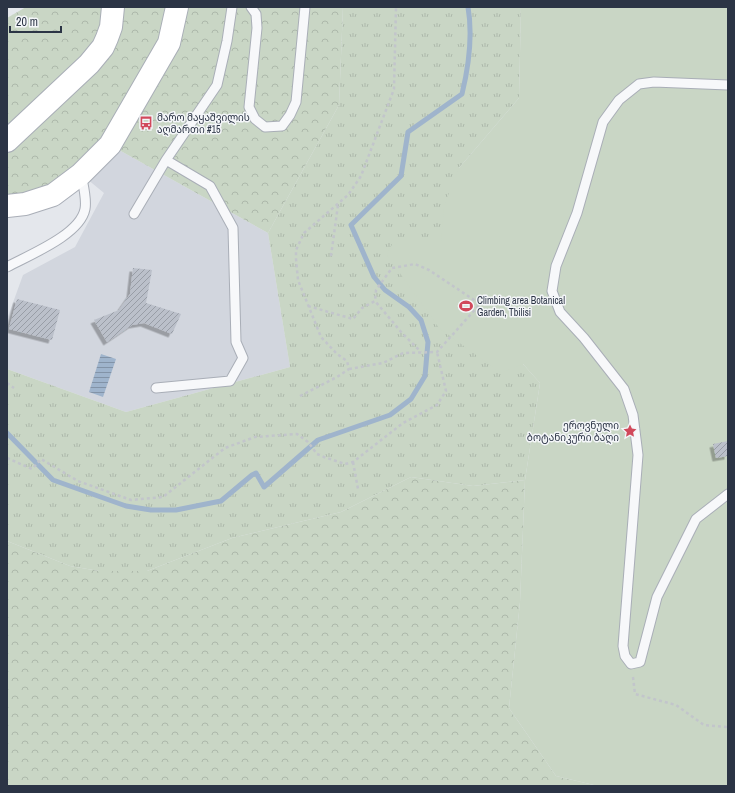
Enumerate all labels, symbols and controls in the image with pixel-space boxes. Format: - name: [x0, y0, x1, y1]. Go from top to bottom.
- scale bar: [10, 8, 61, 34]
- text: 20 m: [16, 14, 38, 30]
- place label: მარო მაყაშვილის აღმართი #15: [157, 111, 250, 136]
- bus stop icon: მარო მაყაშვილის აღმართი #15: [138, 115, 154, 131]
- place label: Climbing area Botanical Garden, Tbilisi: [477, 294, 565, 319]
- sports icon: Climbing area Botanical Garden, Tbilisi: [458, 298, 474, 314]
- place label: ეროვნული ბოტანიკური ბაღი: [527, 419, 619, 444]
- place icon: ეროვნული ბოტანიკური ბაღი: [622, 423, 638, 439]

